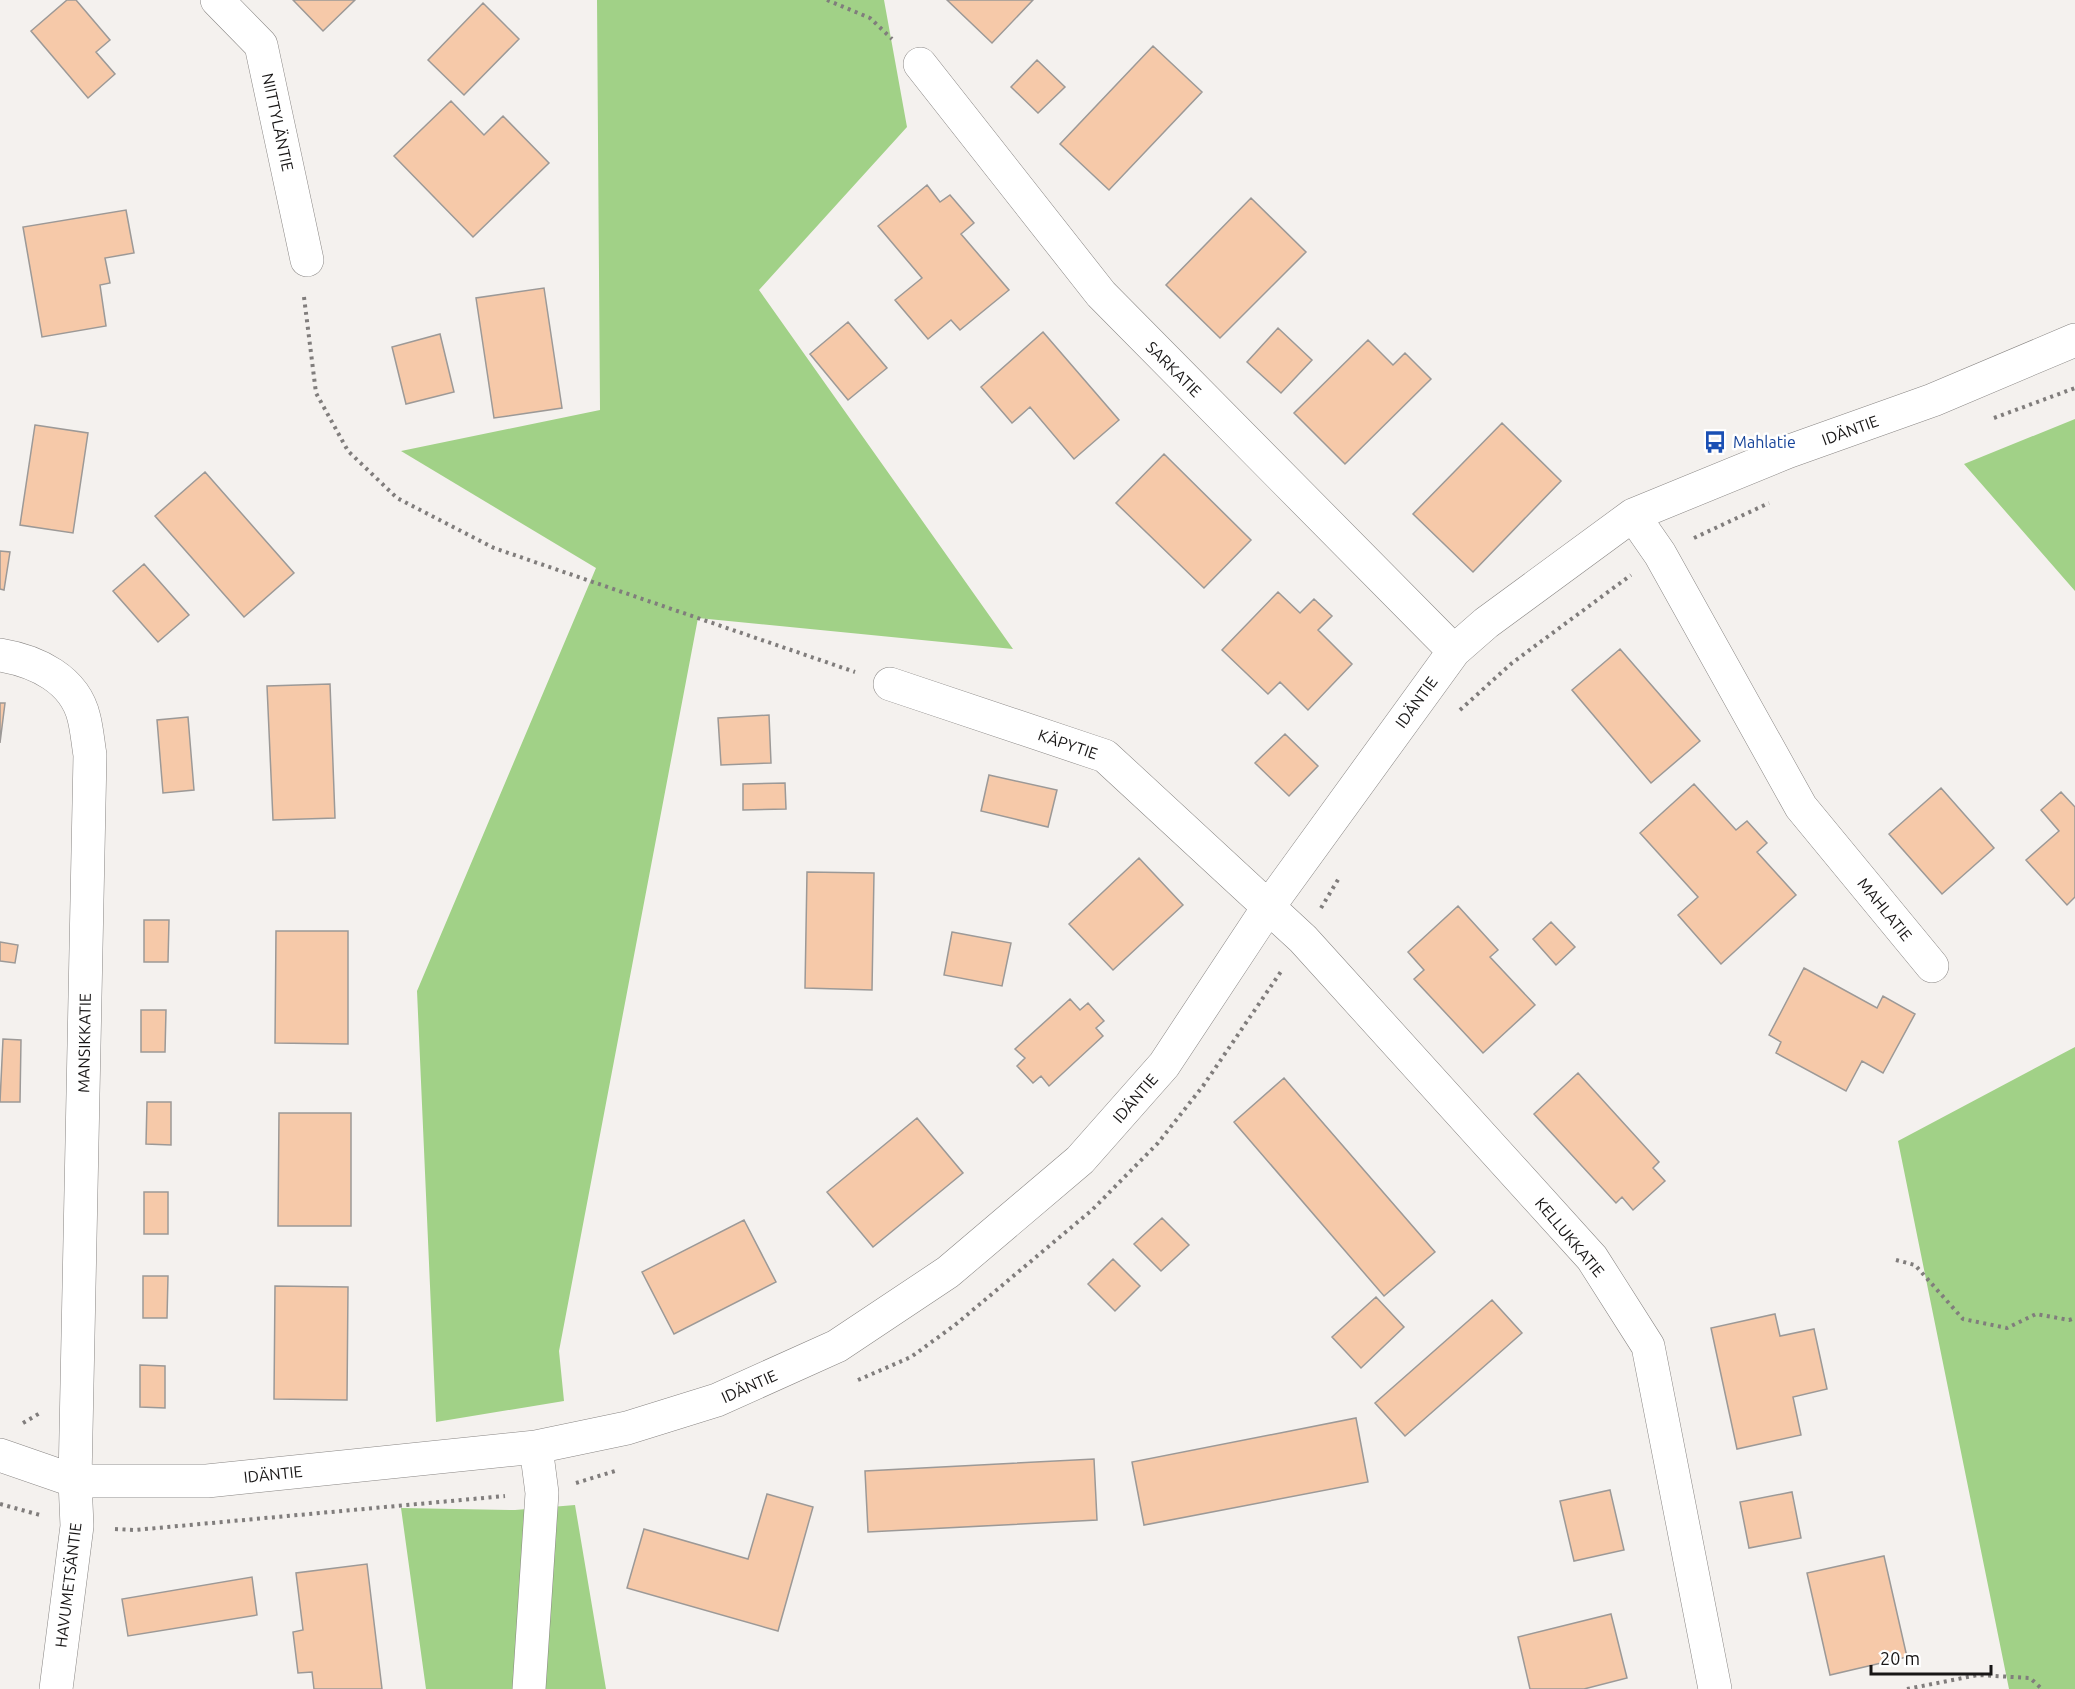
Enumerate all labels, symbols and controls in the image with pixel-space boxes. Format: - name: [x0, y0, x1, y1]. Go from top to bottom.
- street label: NIITTYLÄNTIE: [259, 71, 297, 173]
- street label: SARKATIE: [1143, 338, 1205, 400]
- street label: IDÄNTIE: [1819, 411, 1881, 449]
- bus stop icon: Mahlatie: [1702, 429, 1728, 455]
- place label: Mahlatie: [1733, 433, 1796, 451]
- street label: IDÄNTIE: [1391, 673, 1441, 731]
- street label: KÄPYTIE: [1036, 725, 1100, 763]
- street label: MAHLATIE: [1854, 874, 1916, 944]
- street label: MANSIKKATIE: [74, 993, 94, 1093]
- street label: IDÄNTIE: [1109, 1070, 1161, 1126]
- street label: KELLUKKATIE: [1532, 1194, 1608, 1280]
- street label: IDÄNTIE: [718, 1366, 780, 1406]
- street label: IDÄNTIE: [243, 1462, 303, 1486]
- street label: HAVUMETSÄNTIE: [51, 1521, 85, 1649]
- scale bar: [1871, 1638, 1991, 1676]
- text: 20 m: [1880, 1648, 1920, 1668]

